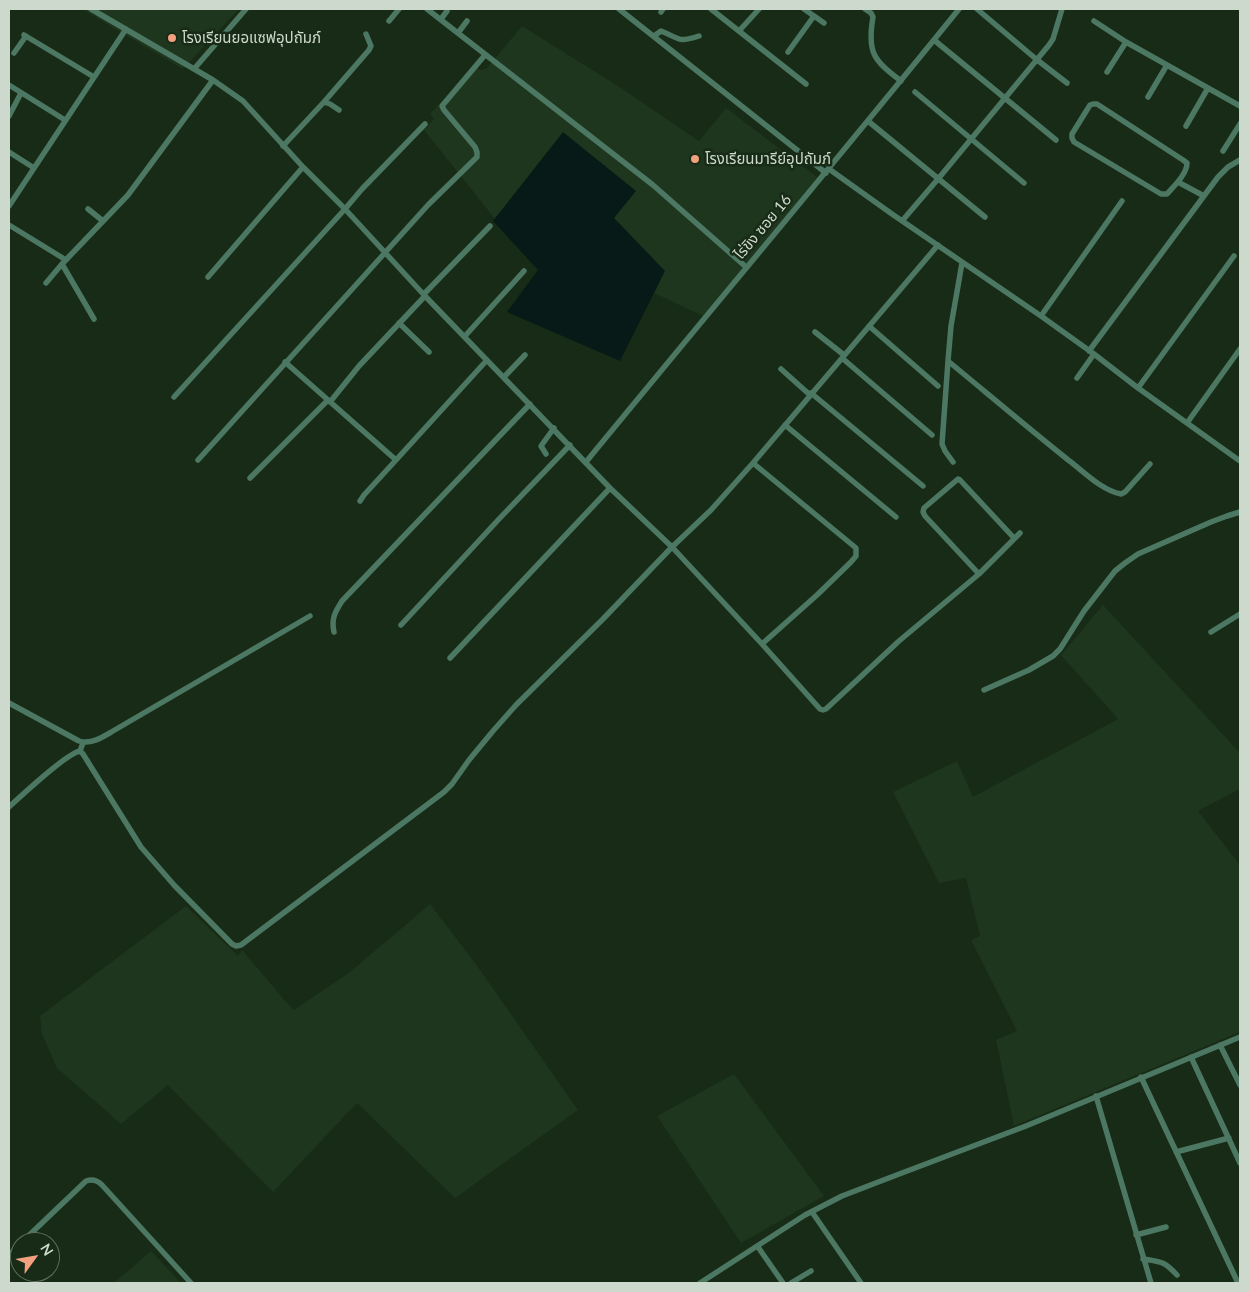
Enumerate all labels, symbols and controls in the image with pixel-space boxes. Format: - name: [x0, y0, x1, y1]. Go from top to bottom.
- place label: โรงเรียนยอแซฟอุปถัมภ์: [182, 29, 321, 47]
- marker: โรงเรียนยอแซฟอุปถัมภ์: [166, 32, 178, 44]
- place label: โรงเรียนมารีย์อุปถัมภ์: [705, 150, 831, 168]
- marker: โรงเรียนมารีย์อุปถัมภ์: [689, 153, 701, 165]
- street label: ไร่ขิง ซอย 16: [731, 191, 795, 263]
- north arrow: [10, 1232, 60, 1282]
- text: N: [37, 1240, 57, 1258]

